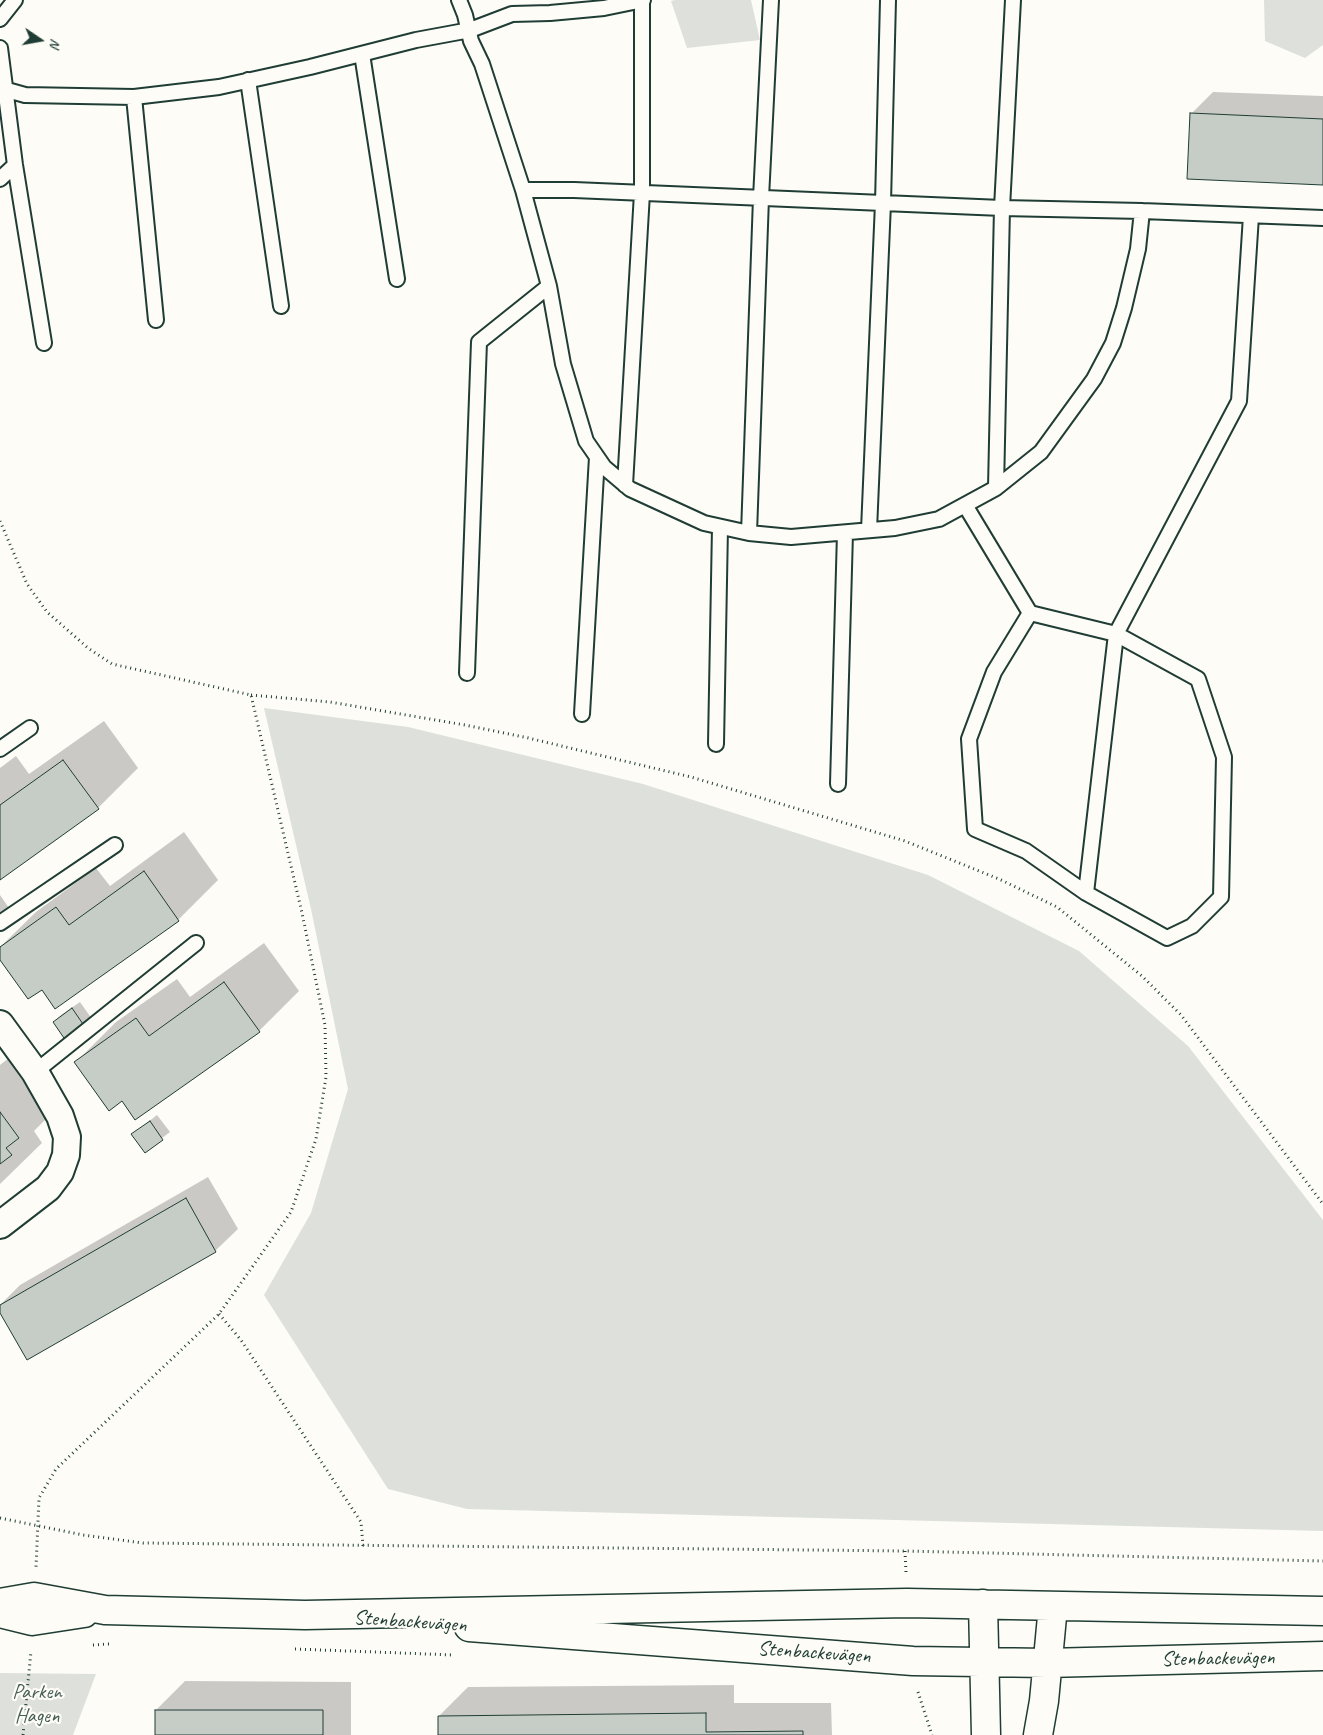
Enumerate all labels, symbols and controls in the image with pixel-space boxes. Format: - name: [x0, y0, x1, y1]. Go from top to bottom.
- north arrow: [15, 15, 65, 65]
- text: N: [46, 37, 64, 49]
- street label: Stenbackevägen: [353, 1605, 467, 1639]
- street label: Stenbackevägen: [757, 1636, 871, 1670]
- street label: Stenbackevägen: [1161, 1645, 1275, 1673]
- park label: Parken Hagen: [12, 1679, 62, 1729]

